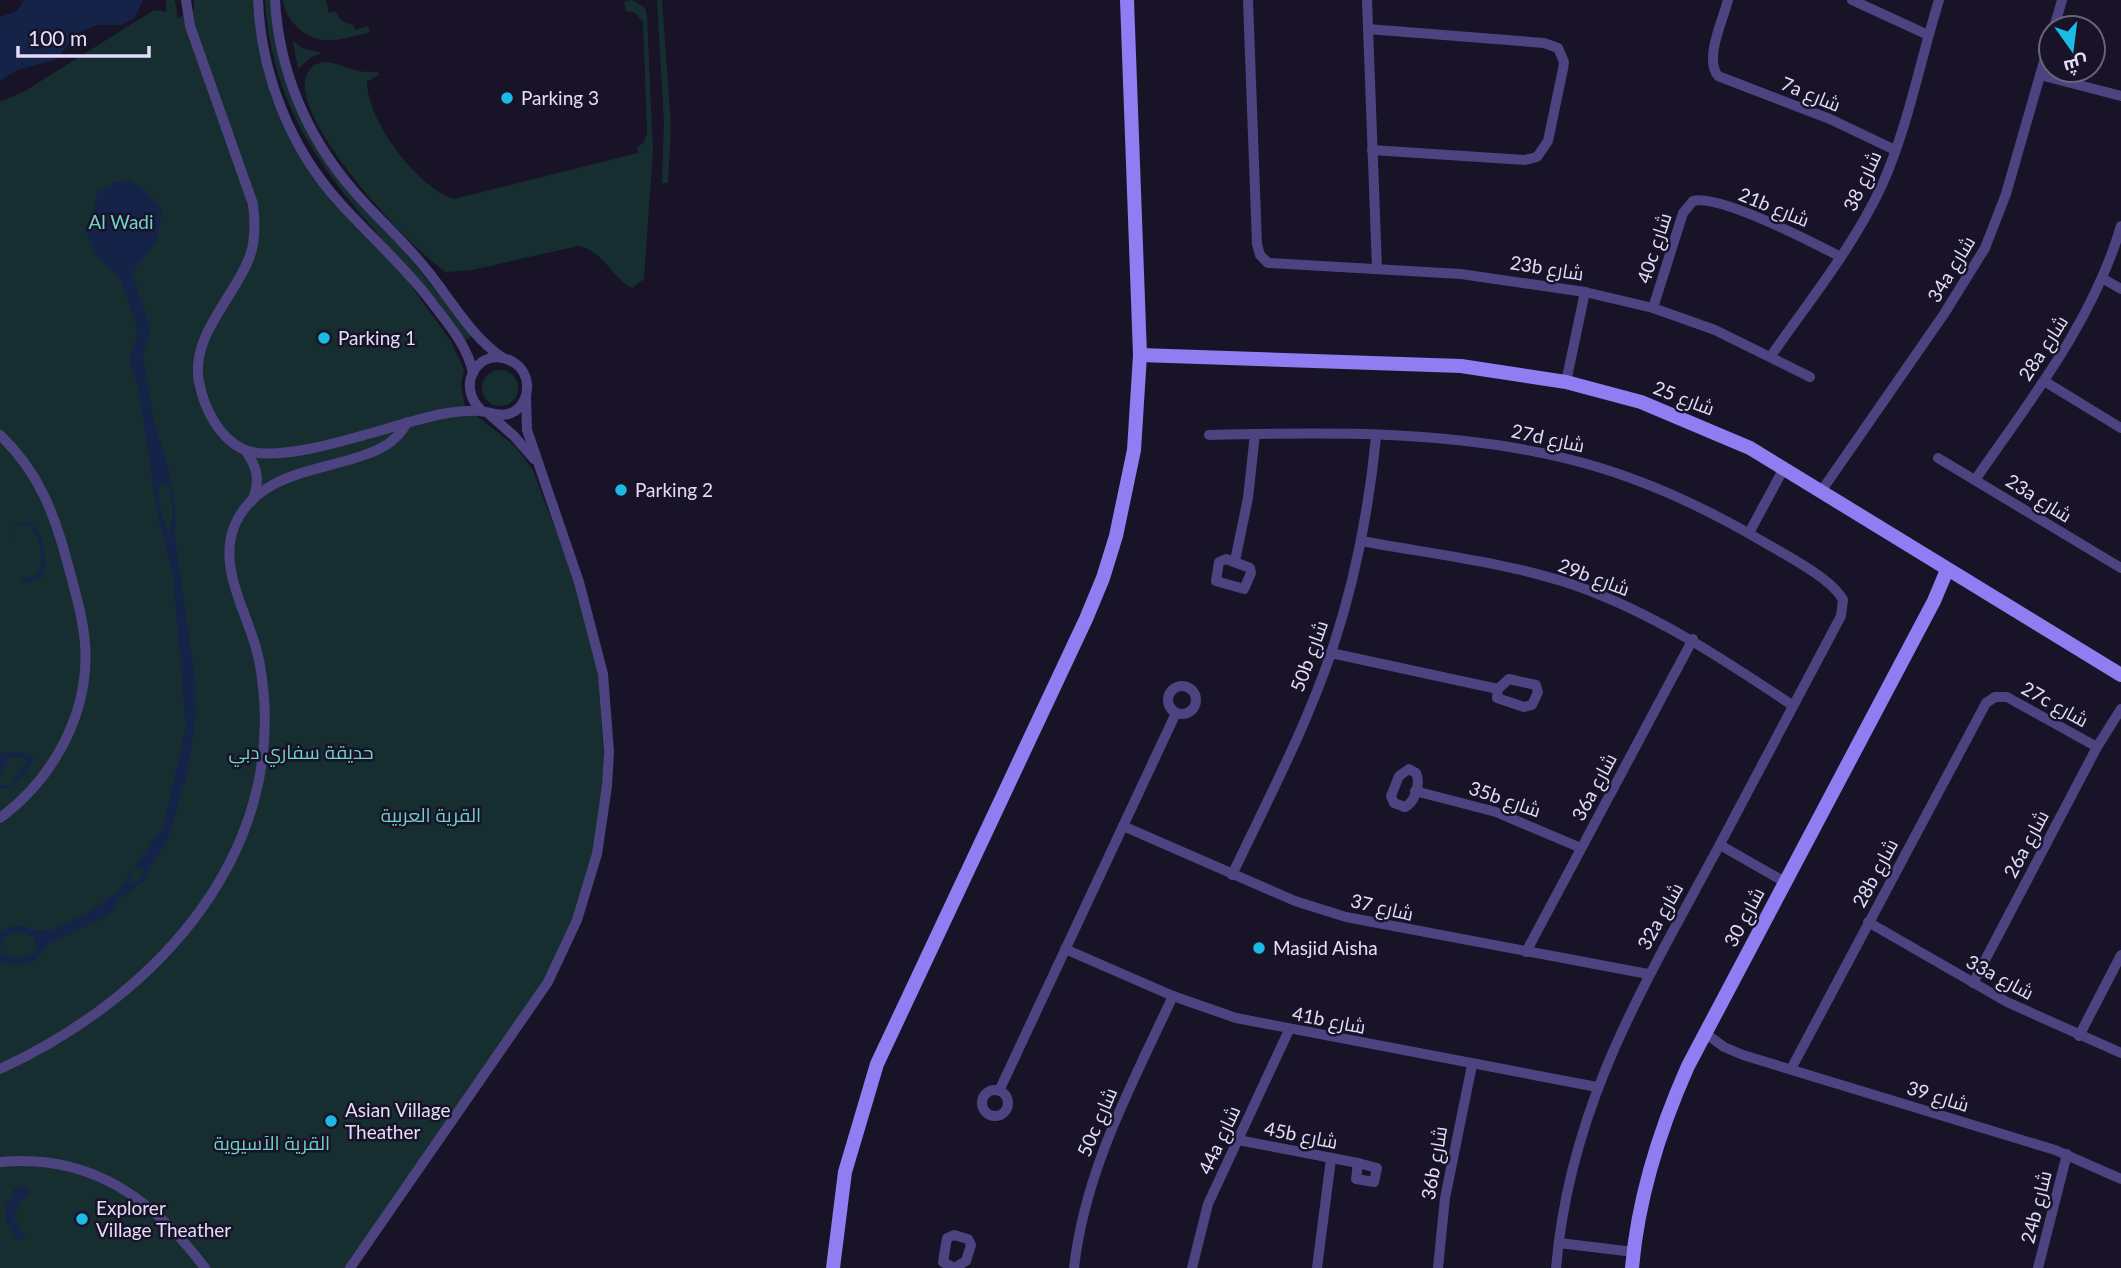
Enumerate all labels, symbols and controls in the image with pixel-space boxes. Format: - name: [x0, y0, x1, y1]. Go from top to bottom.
- scale bar: [18, 14, 149, 58]
- north arrow: [2037, 14, 2107, 84]
- text: 100 m: [28, 25, 87, 50]
- text: ش: [2061, 51, 2091, 80]
- street label: 7a شارع: [1777, 71, 1844, 119]
- place label: Parking 3: [521, 86, 599, 109]
- marker: Parking 3: [499, 90, 515, 106]
- street label: شارع 38: [1838, 147, 1888, 216]
- street label: 21b شارع: [1734, 182, 1813, 234]
- park label: Al Wadi: [88, 210, 154, 233]
- street label: 40c شارع: [1631, 210, 1679, 287]
- street label: 34a شارع: [1922, 231, 1982, 308]
- street label: 23b شارع: [1508, 250, 1586, 288]
- street label: 28a شارع: [2013, 311, 2075, 386]
- place label: Parking 1: [338, 326, 416, 349]
- marker: Parking 1: [316, 330, 332, 346]
- street label: شارع 25: [1649, 375, 1718, 422]
- street label: 27d شارع: [1509, 419, 1587, 459]
- street label: 23a شارع: [2001, 468, 2076, 529]
- place label: Parking 2: [635, 478, 713, 501]
- marker: Parking 2: [613, 482, 629, 498]
- street label: 29b شارع: [1554, 553, 1633, 603]
- street label: 50b شارع: [1285, 617, 1335, 696]
- street label: 27c شارع: [2016, 676, 2093, 734]
- park label: حديقة سفاري دبي: [228, 740, 374, 767]
- street label: 36a شارع: [1566, 749, 1624, 826]
- street label: 35b شارع: [1465, 776, 1544, 824]
- park label: القرية العربية: [381, 803, 481, 827]
- street label: 26a شارع: [1998, 806, 2056, 883]
- street label: 28b شارع: [1847, 835, 1905, 912]
- street label: 32a شارع: [1632, 878, 1690, 955]
- street label: شارع 30: [1718, 883, 1771, 952]
- street label: شارع 37: [1348, 888, 1416, 928]
- place label: Masjid Aisha: [1273, 936, 1378, 959]
- marker: Masjid Aisha: [1251, 940, 1267, 956]
- street label: 33a شارع: [1961, 949, 2038, 1007]
- street label: 41b شارع: [1290, 1001, 1368, 1041]
- street label: شارع 39: [1903, 1075, 1972, 1119]
- street label: 50c شارع: [1072, 1084, 1124, 1161]
- place label: Asian Village Theather: [345, 1098, 450, 1143]
- street label: 44a شارع: [1193, 1102, 1247, 1179]
- marker: Asian Village Theather: [323, 1113, 339, 1129]
- street label: 45b شارع: [1262, 1116, 1340, 1156]
- street label: 36b شارع: [1416, 1124, 1454, 1202]
- park label: القرية الآسيوية: [214, 1131, 330, 1155]
- street label: 24b شارع: [2015, 1168, 2059, 1246]
- place label: Explorer Village Theather: [96, 1196, 231, 1241]
- marker: Explorer Village Theather: [74, 1211, 90, 1227]

